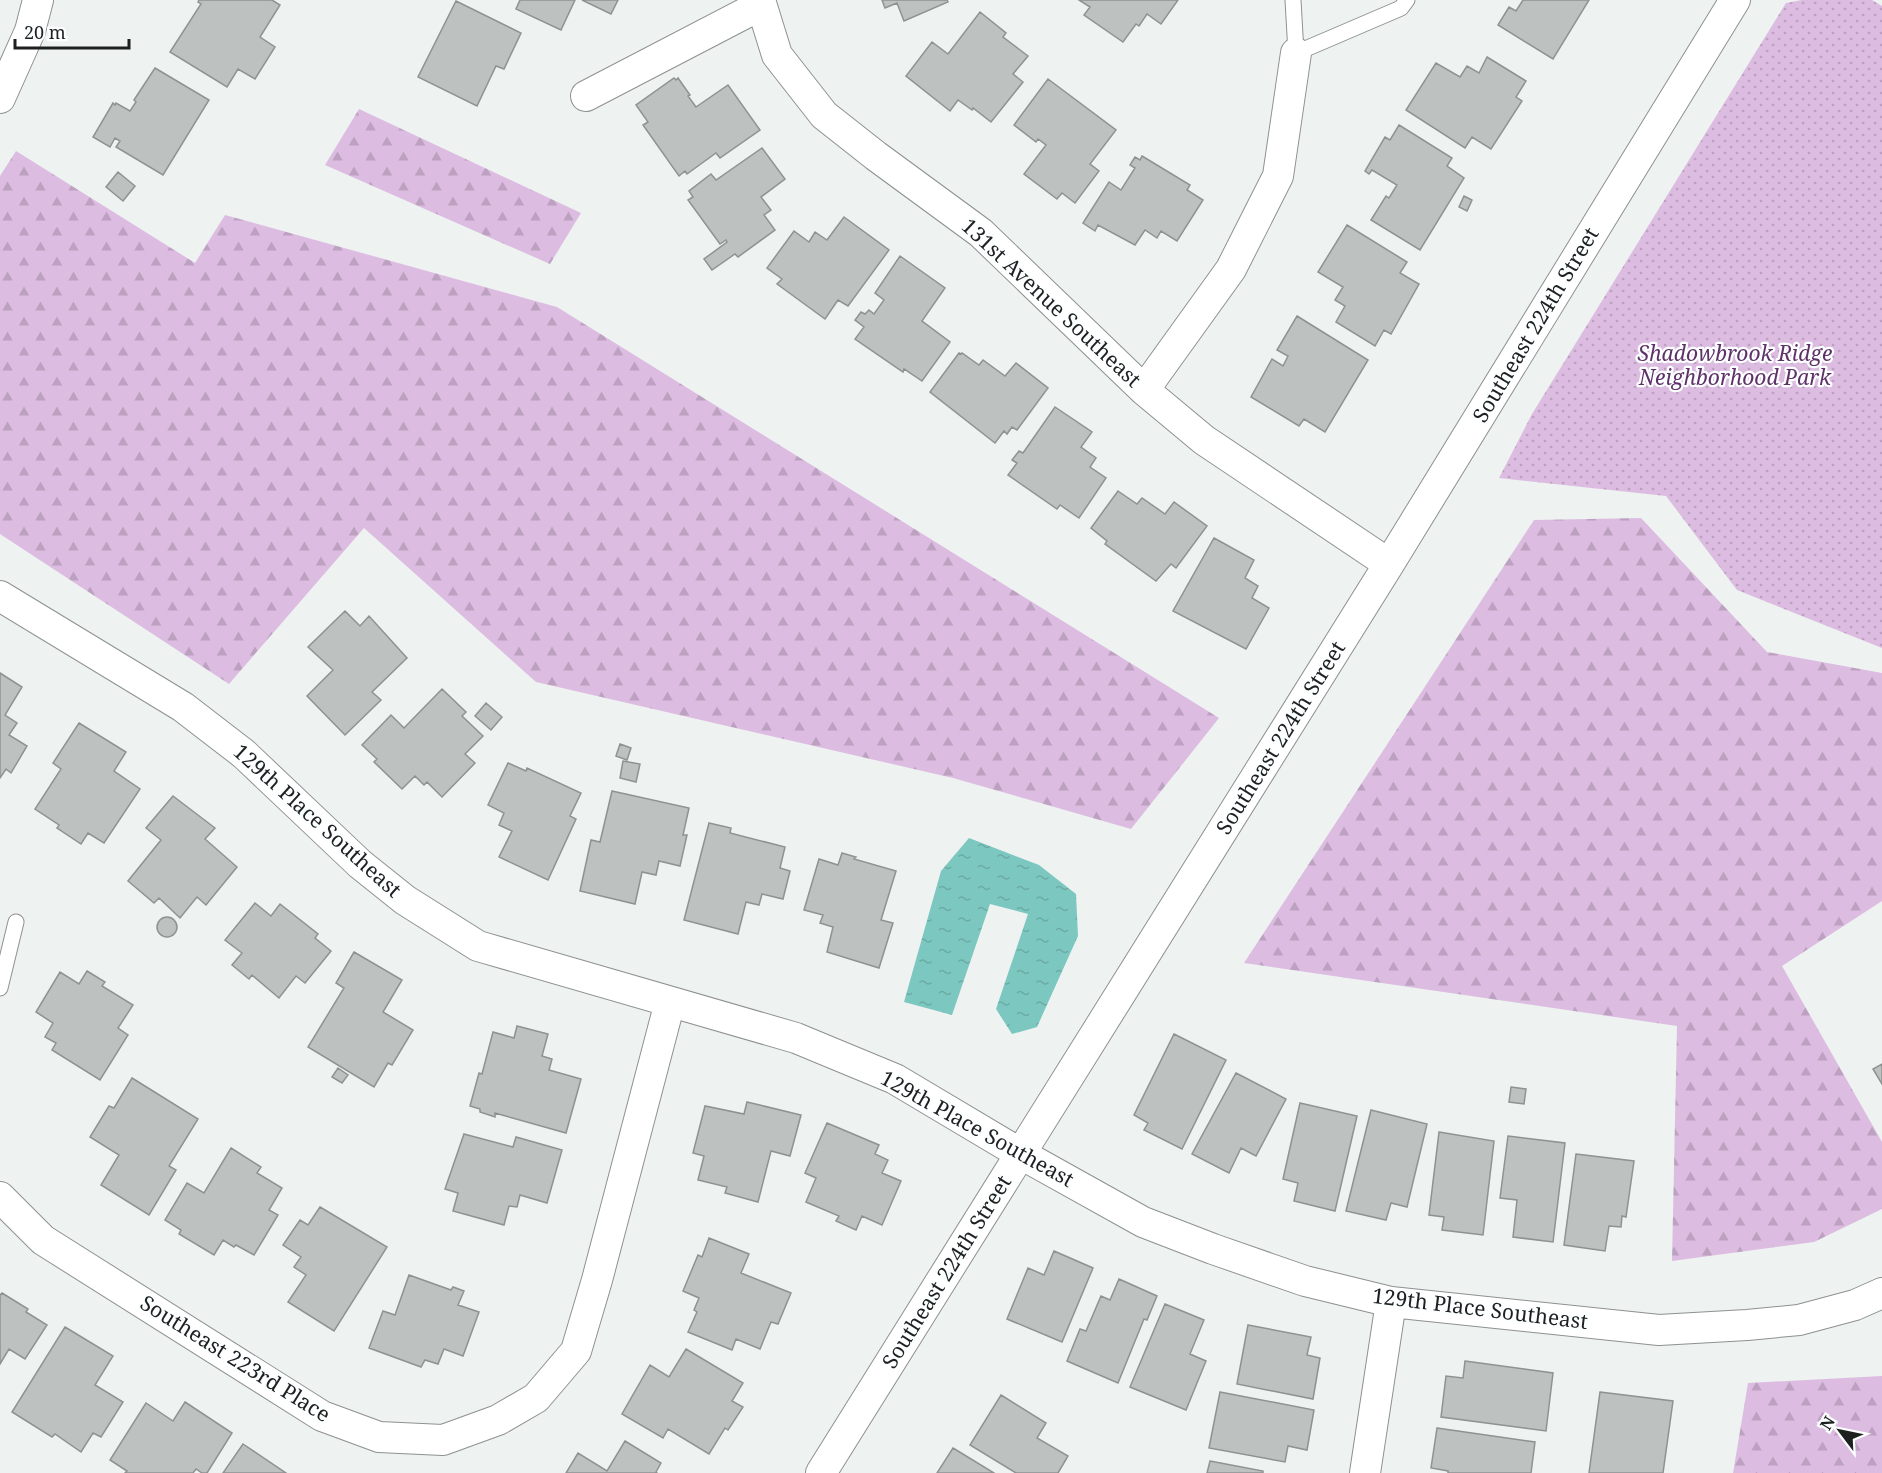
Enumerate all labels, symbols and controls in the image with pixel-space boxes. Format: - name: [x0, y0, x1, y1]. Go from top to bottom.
- scale bar: [15, 12, 129, 50]
- text: 20 m: [24, 20, 66, 44]
- street label: 131st Avenue Southeast: [956, 212, 1147, 393]
- street label: Southeast 224th Street: [1466, 222, 1605, 427]
- park label: Shadowbrook Ridge Neighborhood Park: [1638, 339, 1832, 391]
- street label: Southeast 224th Street: [1209, 636, 1351, 839]
- street label: 129th Place Southeast: [228, 737, 408, 903]
- street label: 129th Place Southeast: [876, 1063, 1079, 1193]
- street label: Southeast 224th Street: [875, 1170, 1017, 1373]
- street label: 129th Place Southeast: [1371, 1281, 1590, 1335]
- street label: Southeast 223rd Place: [135, 1288, 336, 1428]
- north arrow: [1810, 1401, 1870, 1461]
- text: N: [1815, 1412, 1840, 1434]

